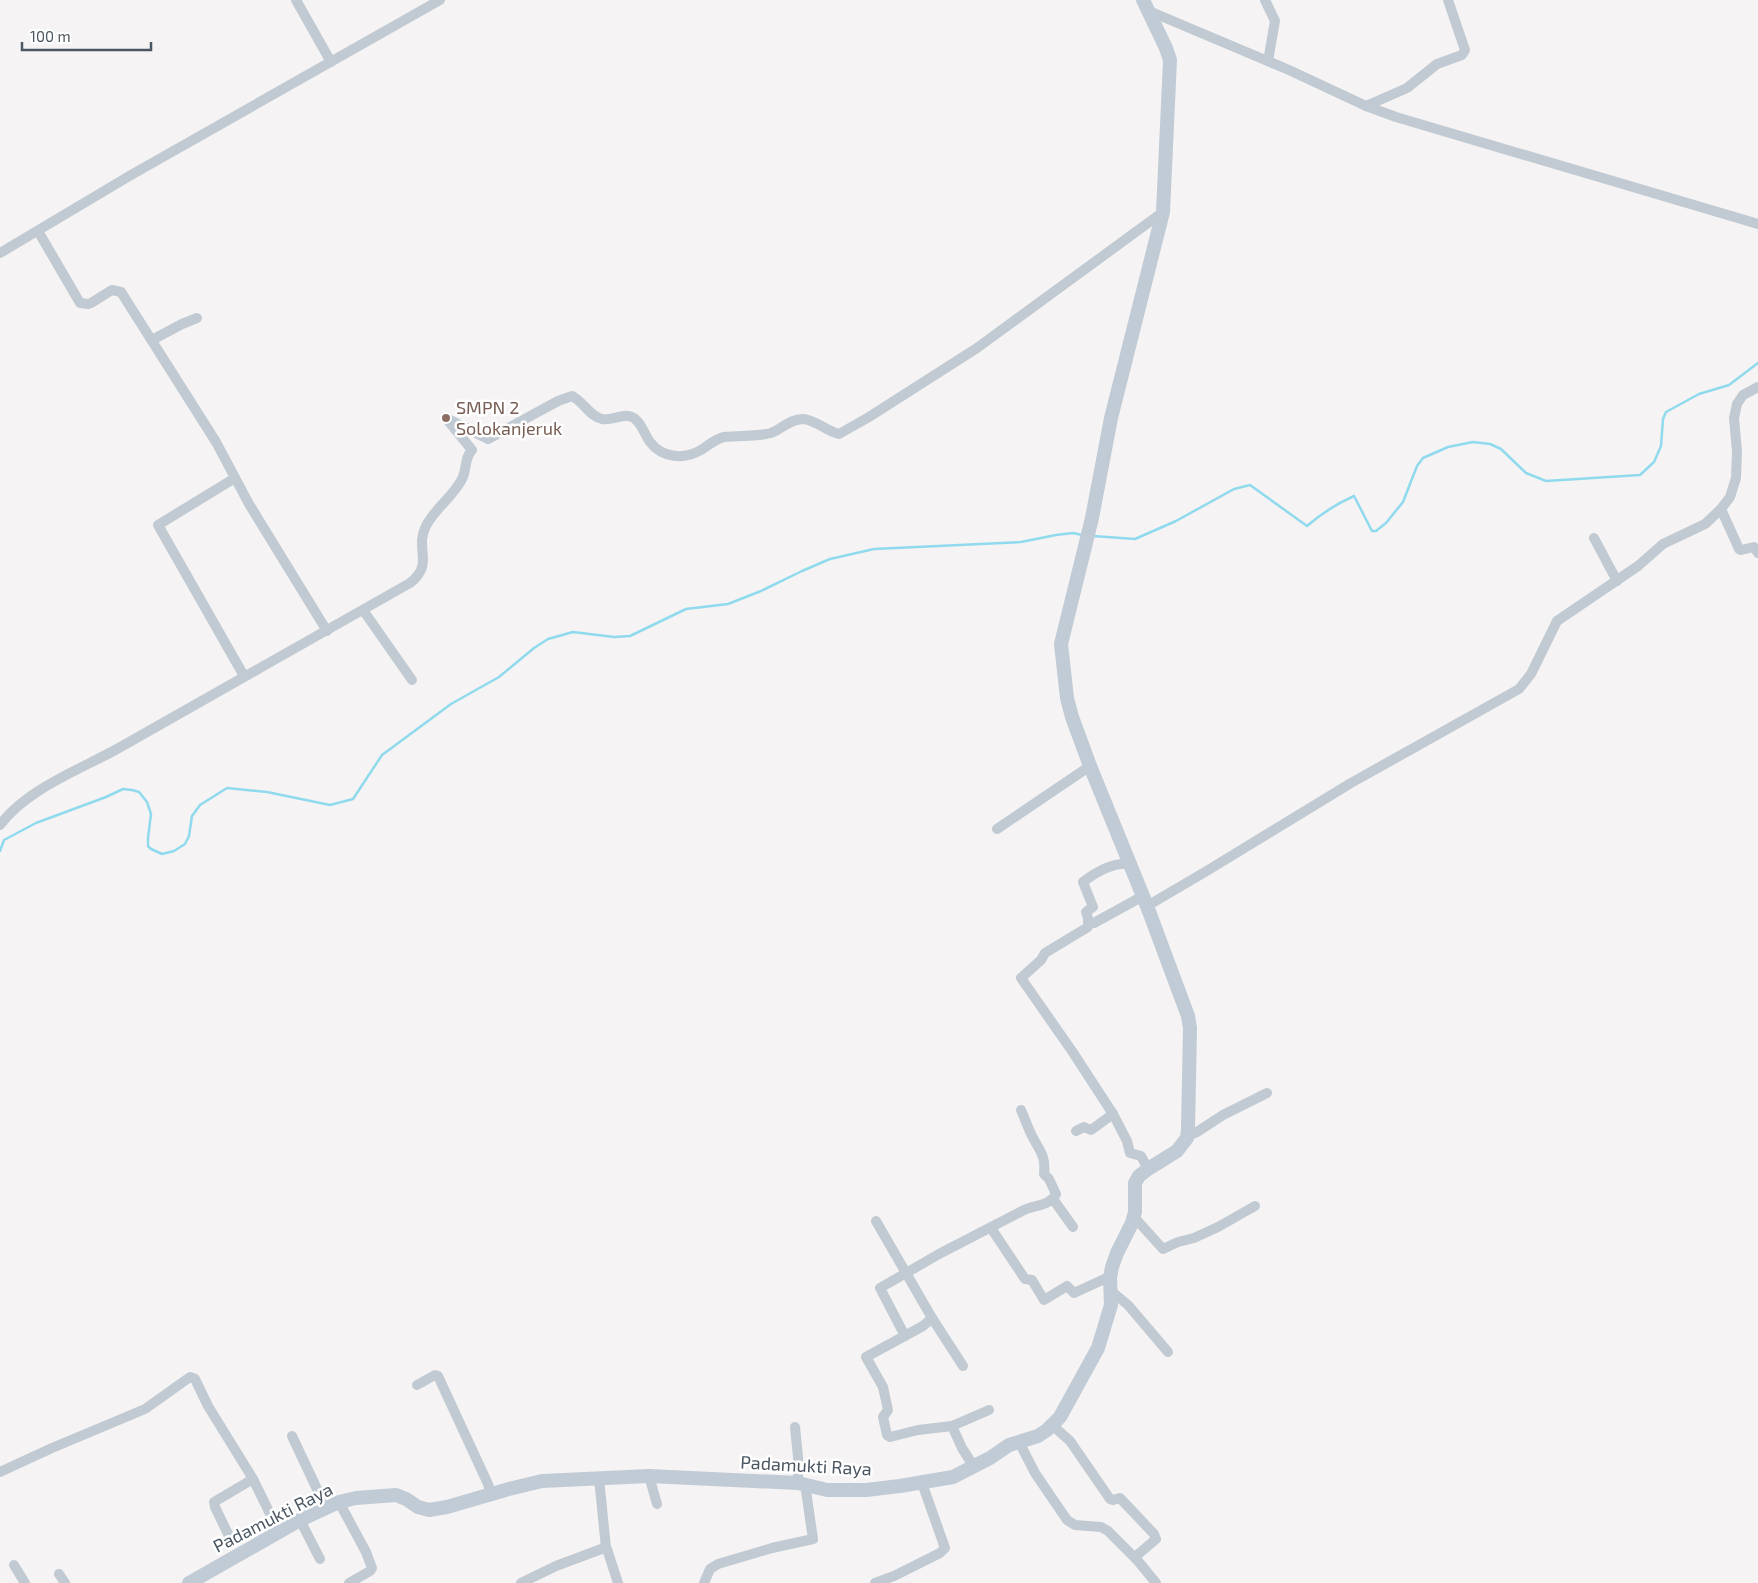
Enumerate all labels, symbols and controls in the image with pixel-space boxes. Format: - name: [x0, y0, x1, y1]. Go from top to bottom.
- scale bar: [22, 20, 151, 52]
- text: 100 m: [30, 27, 71, 45]
- place label: SMPN 2 Solokanjeruk: [456, 396, 562, 439]
- marker: SMPN 2 Solokanjeruk: [440, 412, 452, 424]
- street label: Padamukti Raya: [740, 1451, 872, 1479]
- street label: Padamukti Raya: [209, 1477, 336, 1557]

